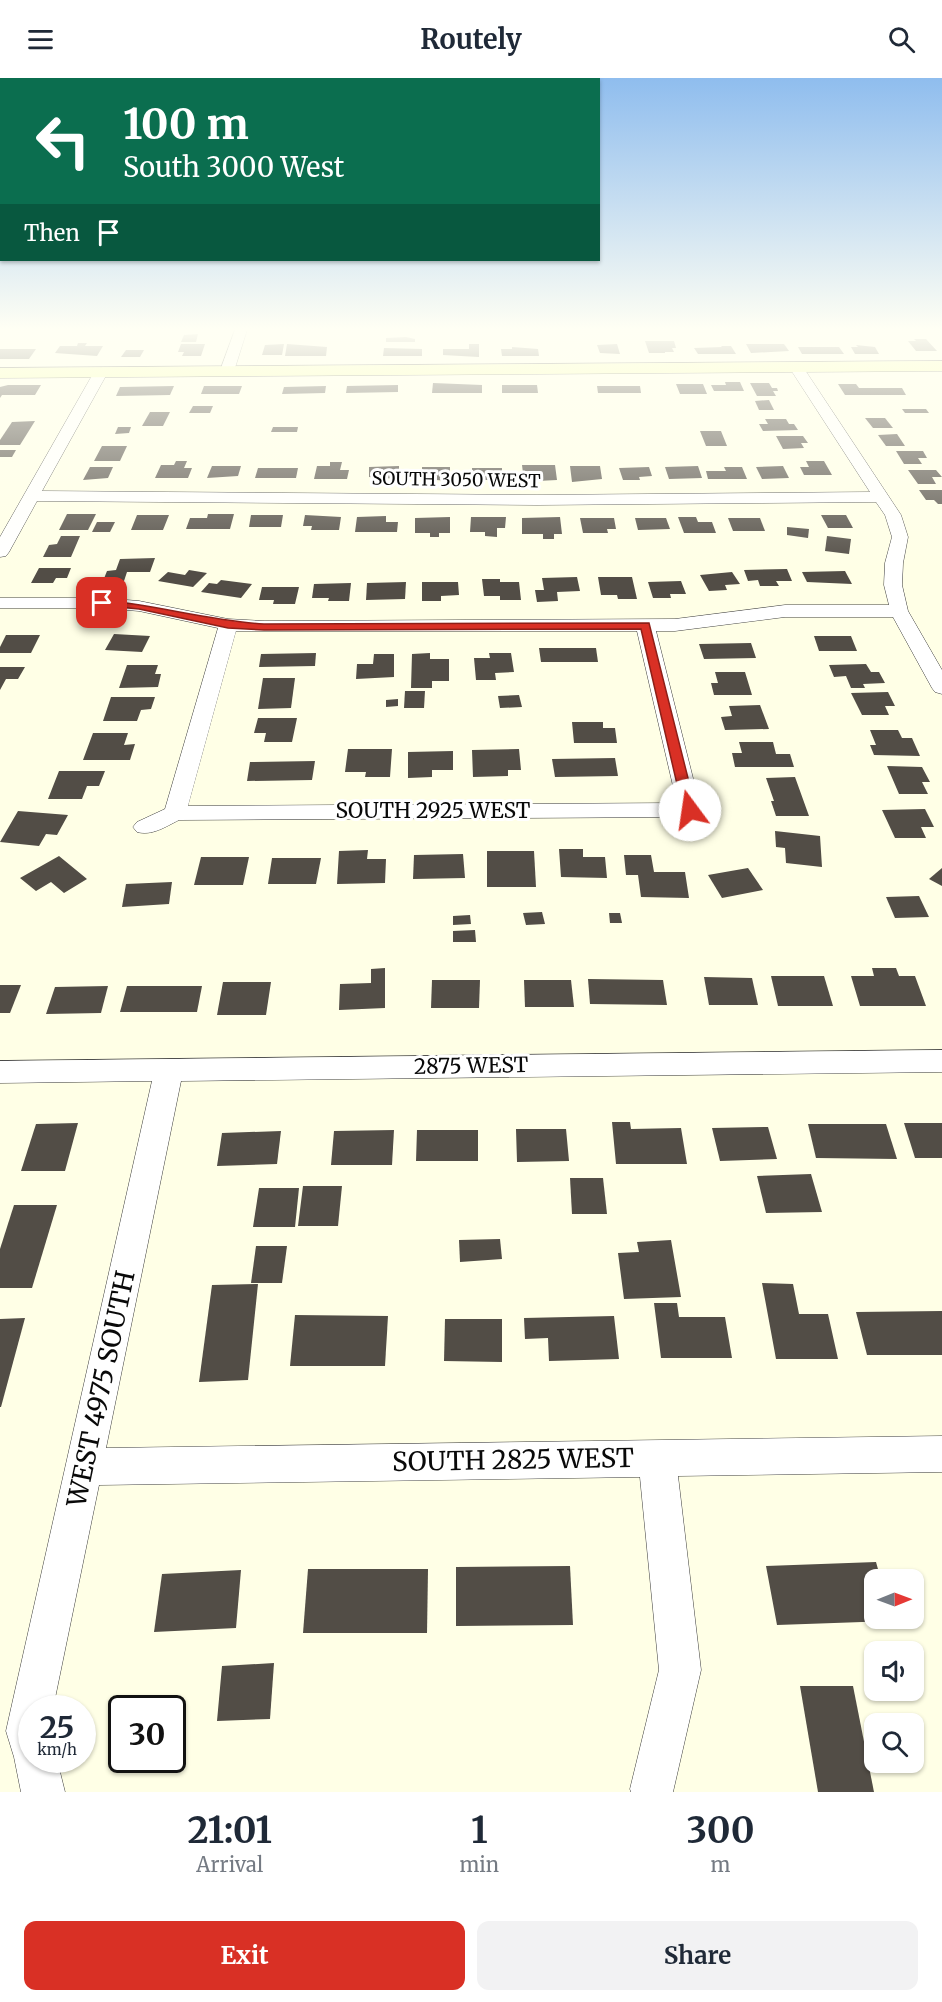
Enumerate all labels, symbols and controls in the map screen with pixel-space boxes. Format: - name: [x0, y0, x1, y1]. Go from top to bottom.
- text: Routely: [420, 22, 522, 56]
- icon: menu: [24, 23, 57, 56]
- icon: search: [885, 23, 918, 56]
- text: 100 m: [123, 98, 249, 150]
- icon: left: [24, 102, 102, 180]
- text: South 3000 West: [123, 150, 344, 184]
- icon: arrive: [92, 216, 125, 249]
- text: Then: [24, 219, 80, 247]
- street label: SOUTH 3050 WEST: [371, 467, 541, 492]
- pin: [76, 577, 127, 628]
- icon: arrive: [85, 586, 118, 619]
- position arrow: [658, 778, 722, 842]
- street label: SOUTH 2925 WEST: [336, 797, 531, 824]
- street label: 2875 WEST: [414, 1051, 529, 1080]
- street label: WEST 4975 SOUTH: [59, 1268, 142, 1511]
- street label: SOUTH 2825 WEST: [392, 1441, 634, 1478]
- north arrow: [864, 1569, 924, 1629]
- map controls: [864, 1569, 924, 1773]
- button: sound: [864, 1641, 924, 1701]
- speed limit sign: 30: [108, 1695, 186, 1773]
- text: 25: [40, 1708, 74, 1746]
- button: search: [864, 1713, 924, 1773]
- text: km/h: [37, 1740, 77, 1759]
- text: 21:01: [187, 1808, 272, 1853]
- text: 1: [471, 1808, 488, 1853]
- text: 300: [686, 1808, 755, 1853]
- text: Arrival: [196, 1852, 263, 1877]
- text: min: [459, 1852, 499, 1877]
- text: m: [711, 1852, 730, 1877]
- button: Exit: [24, 1921, 465, 1990]
- button: Share: [477, 1921, 918, 1990]

